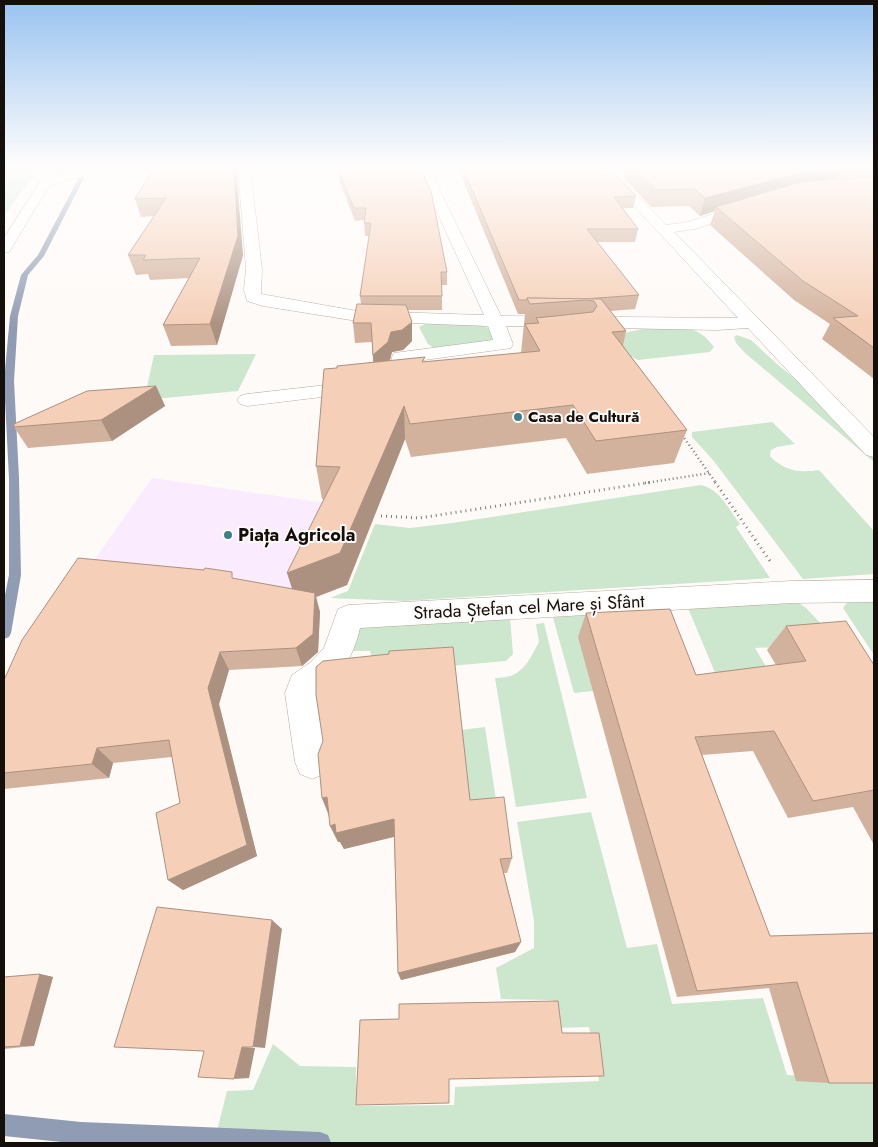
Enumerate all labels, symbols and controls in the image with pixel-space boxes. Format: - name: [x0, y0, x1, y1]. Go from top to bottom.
- place label: Casa de Cultură: [528, 406, 639, 428]
- marker: Casa de Cultură: [512, 411, 524, 423]
- place label: Piața Agricola: [238, 522, 355, 548]
- marker: Piața Agricola: [222, 529, 234, 541]
- street label: Strada Ștefan cel Mare și Sfânt: [413, 588, 646, 626]

